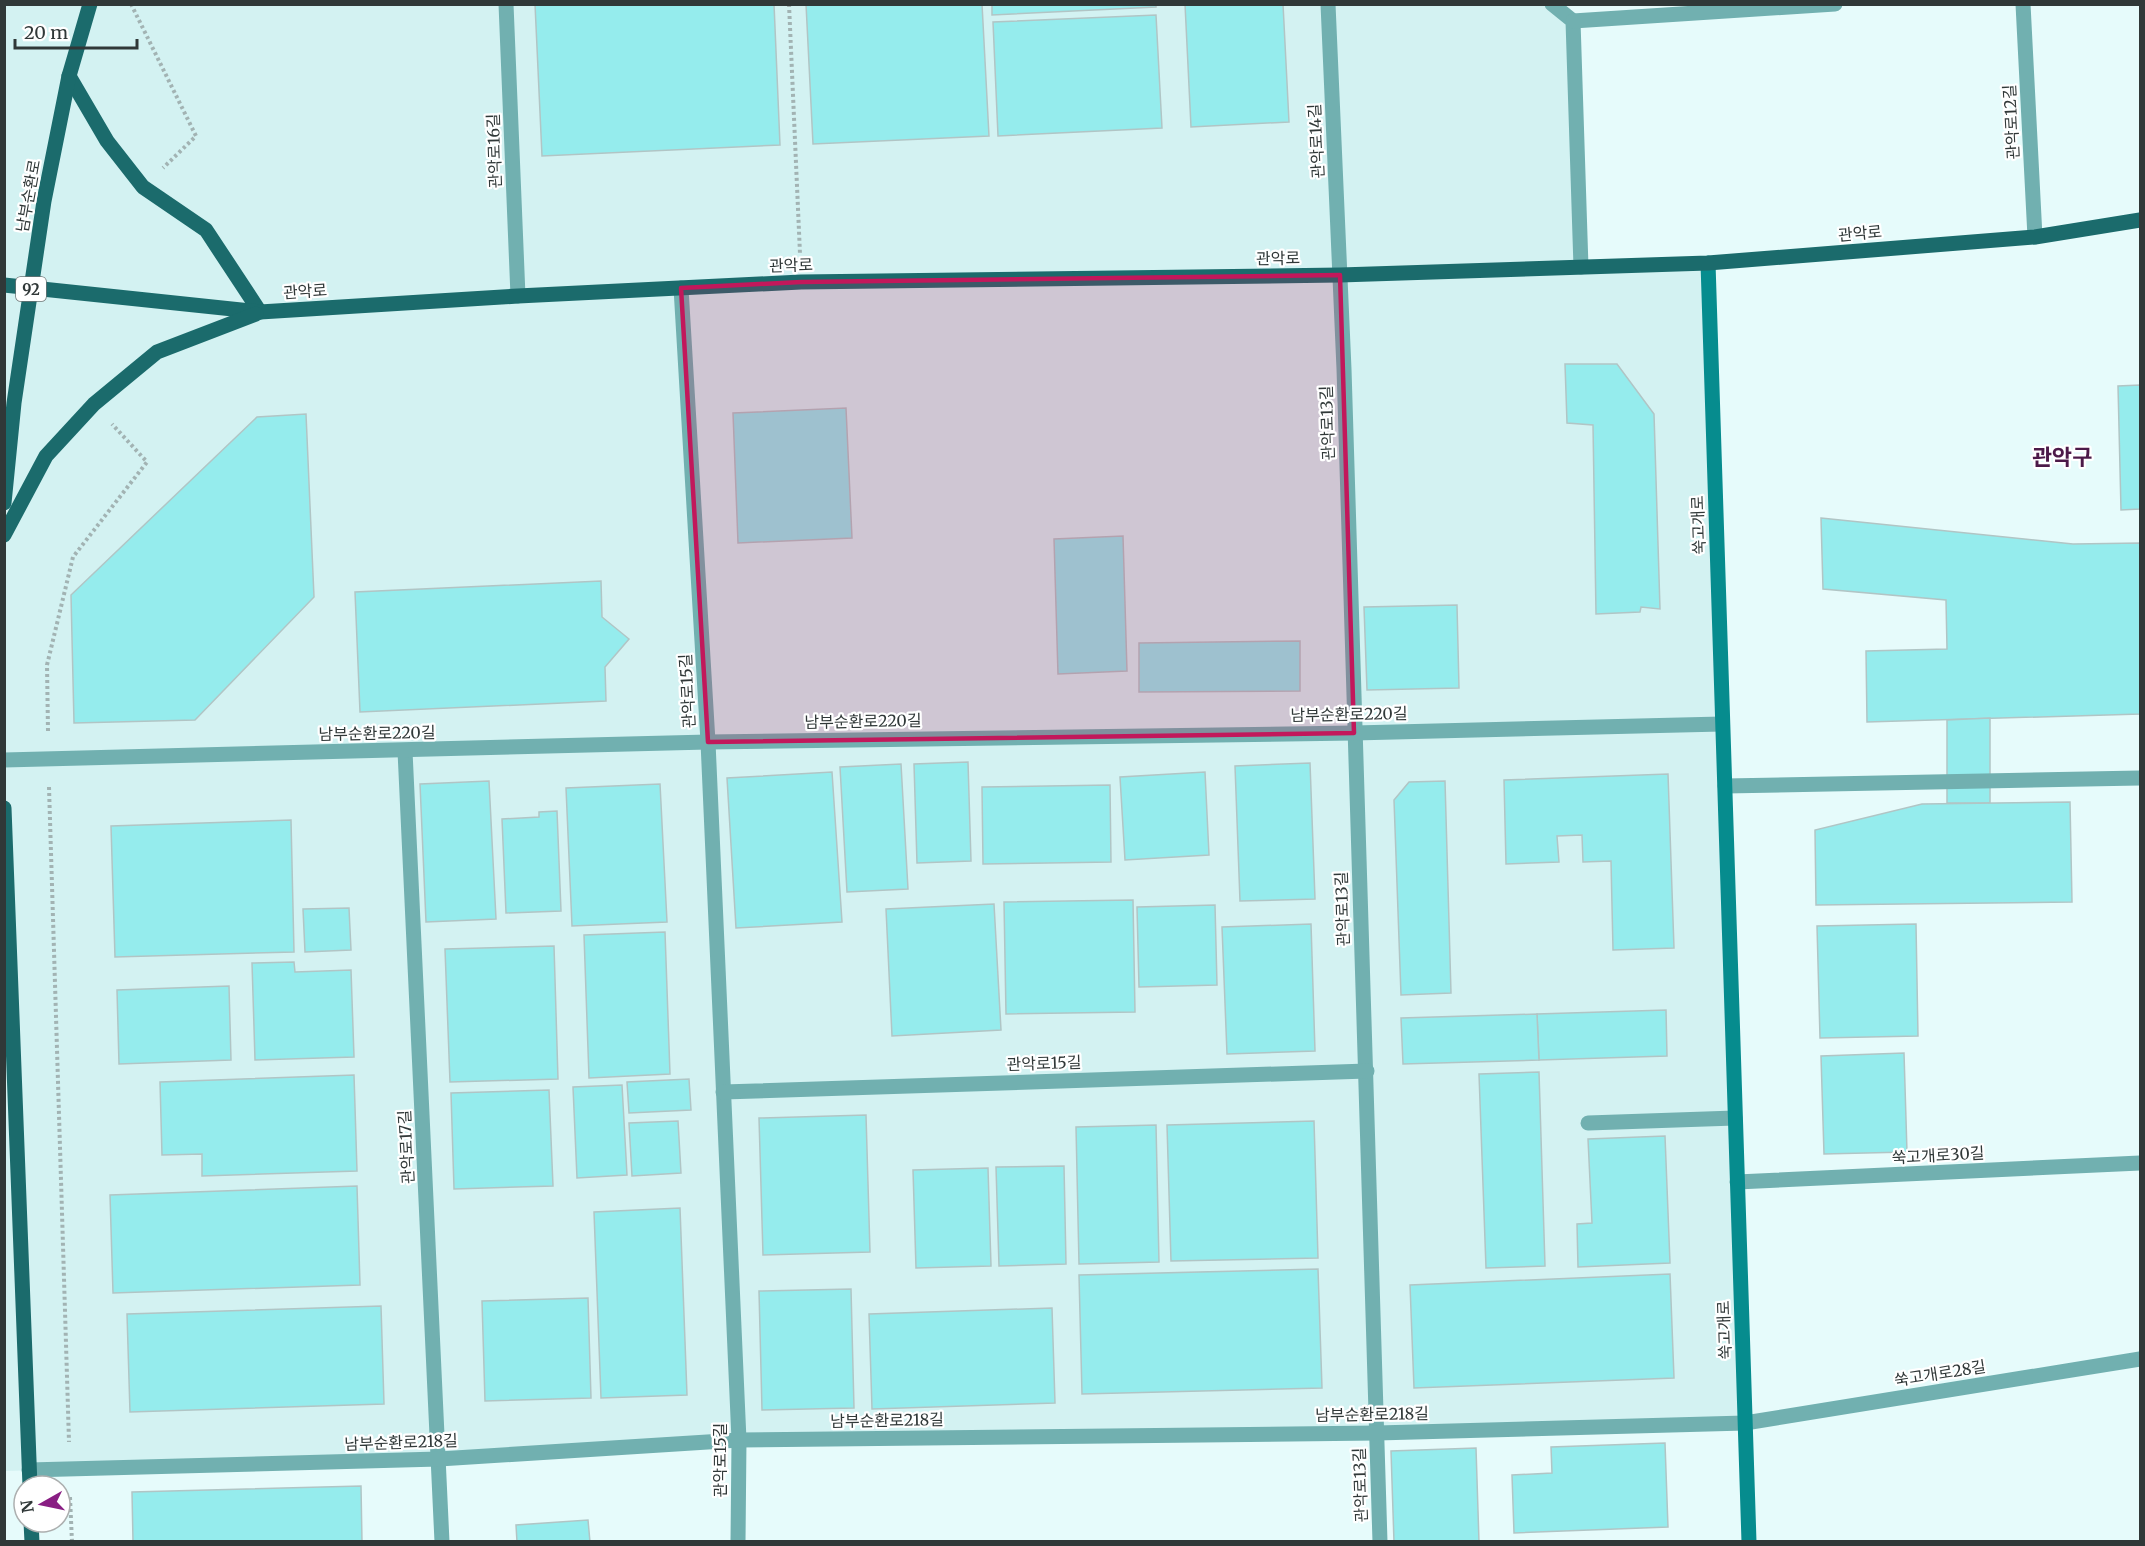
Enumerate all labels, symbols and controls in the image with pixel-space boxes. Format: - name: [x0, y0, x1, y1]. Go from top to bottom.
- scale bar: [15, 12, 136, 50]
- text: 20 m: [24, 21, 68, 44]
- street label: 관악로12길: [1999, 84, 2023, 160]
- street label: 관악로14길: [1304, 103, 1328, 179]
- street label: 관악로16길: [483, 113, 505, 189]
- street label: 남부순환로: [12, 158, 44, 234]
- street label: 관악로: [1837, 221, 1883, 245]
- street label: 관악로: [1256, 248, 1301, 268]
- street label: 관악로: [769, 254, 814, 276]
- road number: 92: [16, 277, 46, 301]
- street label: 관악로: [282, 279, 328, 303]
- street label: 관악로13길: [1316, 385, 1338, 461]
- district label: 관악구: [2032, 443, 2092, 471]
- street label: 쑥고개로: [1687, 495, 1709, 555]
- street label: 관악로15길: [675, 653, 699, 729]
- street label: 남부순환로220길: [1290, 703, 1408, 725]
- street label: 남부순환로220길: [804, 710, 922, 732]
- street label: 남부순환로220길: [318, 722, 436, 744]
- street label: 관악로13길: [1331, 871, 1353, 947]
- street label: 관악로15길: [1006, 1052, 1082, 1074]
- street label: 관악로17길: [394, 1109, 418, 1185]
- street label: 쑥고개로30길: [1891, 1143, 1985, 1167]
- street label: 쑥고개로: [1713, 1300, 1735, 1360]
- street label: 쑥고개로28길: [1893, 1356, 1987, 1390]
- street label: 남부순환로218길: [1315, 1403, 1429, 1425]
- street label: 남부순환로218길: [830, 1409, 944, 1431]
- street label: 관악로15길: [710, 1423, 730, 1497]
- street label: 남부순환로218길: [344, 1430, 458, 1454]
- street label: 관악로13길: [1349, 1447, 1371, 1523]
- north arrow: [12, 1474, 72, 1534]
- text: N: [16, 1498, 38, 1514]

